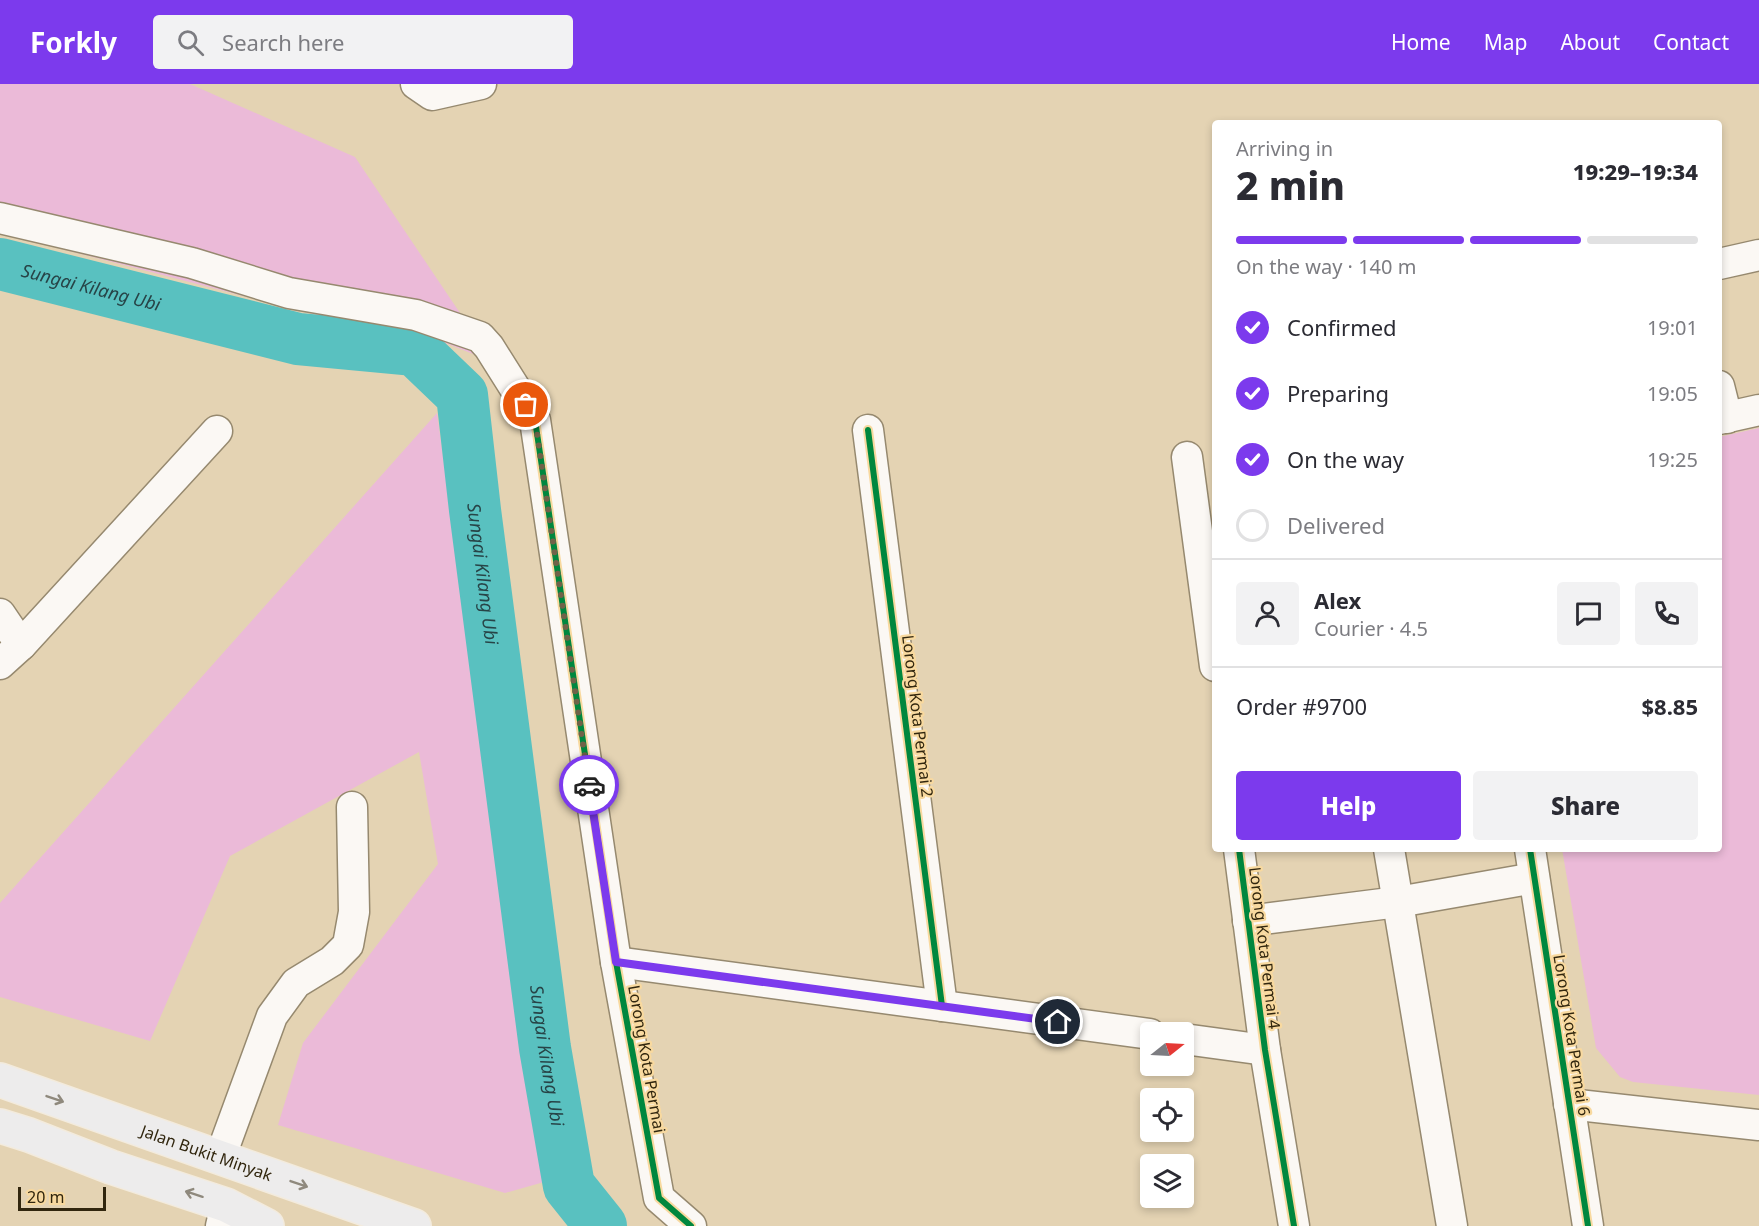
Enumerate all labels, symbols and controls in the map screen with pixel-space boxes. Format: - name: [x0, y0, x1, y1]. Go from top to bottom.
- search box: [153, 15, 573, 69]
- text: Forkly: [30, 23, 117, 61]
- icon: search: [174, 26, 207, 59]
- text: Search here: [222, 27, 345, 57]
- text: Home: [1391, 28, 1451, 56]
- text: Map: [1484, 28, 1527, 56]
- text: About: [1560, 28, 1620, 56]
- text: Contact: [1653, 28, 1729, 56]
- text: Arriving in: [1236, 135, 1333, 162]
- text: 19:29–19:34: [1573, 156, 1698, 186]
- text: 2 min: [1236, 158, 1345, 211]
- text: On the way · 140 m: [1236, 253, 1416, 280]
- water label: Sungai Kilang Ubi: [19, 258, 164, 316]
- icon: check: [1236, 311, 1269, 344]
- text: Confirmed: [1287, 312, 1397, 342]
- text: 19:01: [1647, 314, 1698, 341]
- icon: check: [1236, 377, 1269, 410]
- text: Preparing: [1287, 378, 1389, 408]
- pin: [500, 379, 551, 430]
- text: 19:05: [1647, 380, 1698, 407]
- icon: bag: [509, 388, 542, 421]
- icon: check: [1236, 443, 1269, 476]
- text: On the way: [1287, 444, 1404, 474]
- text: 19:25: [1647, 446, 1698, 473]
- water label: Sungai Kilang Ubi: [462, 502, 504, 646]
- text: Delivered: [1287, 510, 1385, 540]
- button: person: [1236, 582, 1299, 645]
- button: chat: [1557, 582, 1620, 645]
- button: phone: [1635, 582, 1698, 645]
- text: Alex: [1314, 585, 1361, 615]
- text: Courier · 4.5: [1314, 615, 1428, 642]
- street label: Lorong Kota Permai 2: [897, 634, 939, 798]
- text: Order #9700: [1236, 691, 1367, 721]
- text: $8.85: [1641, 691, 1698, 721]
- courier: [559, 755, 619, 815]
- icon: car: [573, 769, 606, 802]
- button: Help: [1236, 771, 1461, 840]
- button: Share: [1473, 771, 1698, 840]
- street label: Lorong Kota Permai 4: [1244, 866, 1286, 1030]
- street label: Lorong Kota Permai 6: [1548, 953, 1596, 1117]
- street label: Lorong Kota Permai: [623, 983, 671, 1135]
- water label: Sungai Kilang Ubi: [525, 984, 570, 1128]
- pin: [1032, 996, 1083, 1047]
- icon: home: [1041, 1005, 1074, 1038]
- north arrow: [1140, 1022, 1194, 1076]
- map controls: [1140, 1022, 1194, 1208]
- button: locate: [1140, 1088, 1194, 1142]
- one-way arrow: [45, 1095, 64, 1106]
- street label: Jalan Bukit Minyak: [136, 1119, 276, 1186]
- button: layers: [1140, 1154, 1194, 1208]
- one-way arrow: [289, 1179, 308, 1190]
- scale bar: [18, 1184, 106, 1212]
- text: 20 m: [27, 1186, 64, 1208]
- one-way arrow: [185, 1188, 204, 1199]

